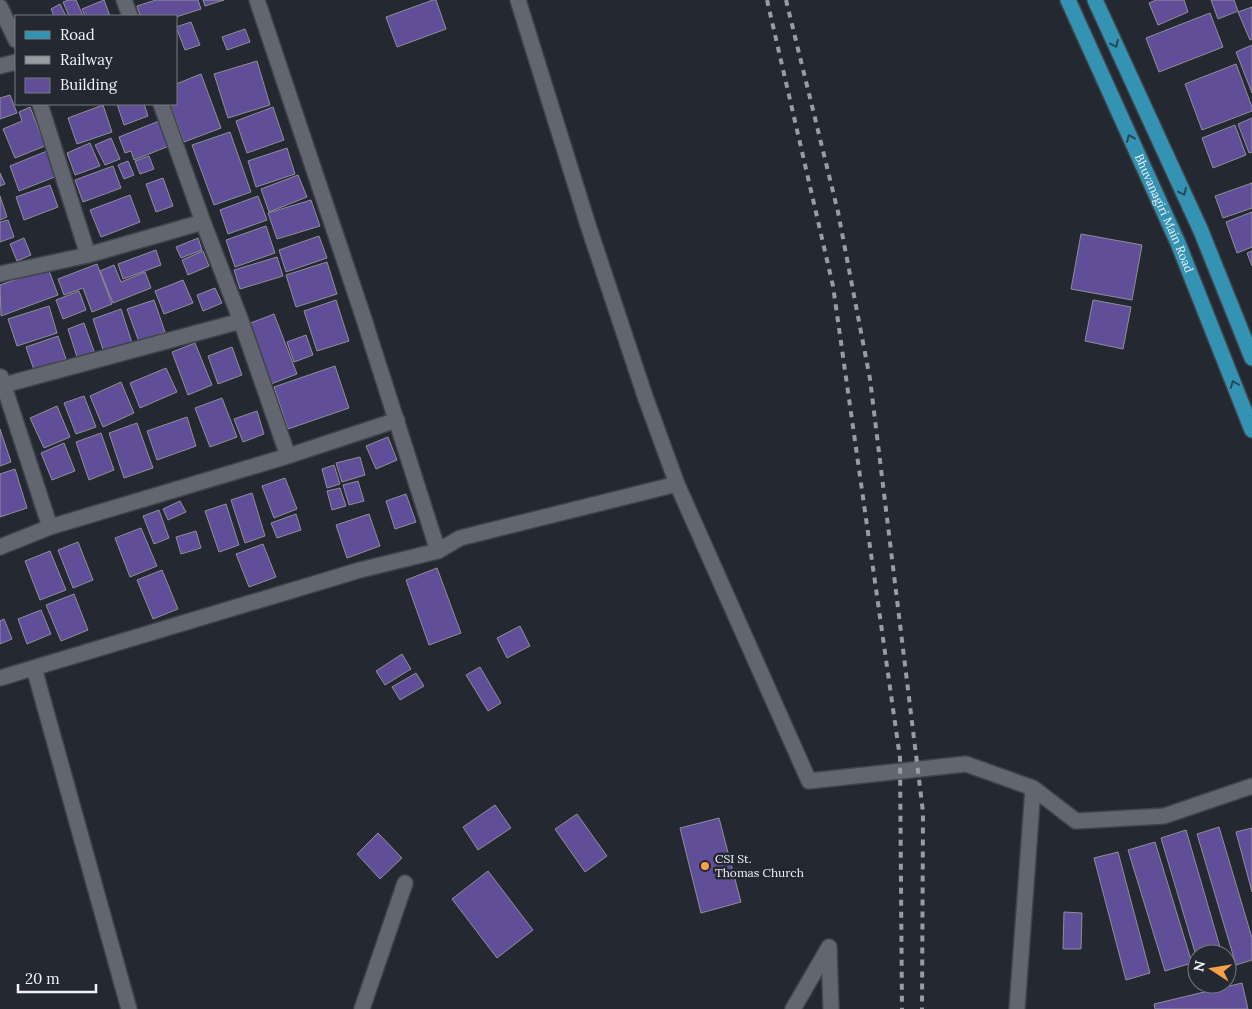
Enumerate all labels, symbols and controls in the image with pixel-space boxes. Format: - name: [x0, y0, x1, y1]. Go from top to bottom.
- legend: [15, 15, 178, 105]
- text: Road: [60, 25, 95, 44]
- one-way arrow: [1109, 39, 1119, 48]
- text: Railway: [60, 50, 113, 69]
- text: Building: [60, 75, 118, 94]
- one-way arrow: [1126, 134, 1137, 143]
- street label: Bhuvanagiri Main Road: [1132, 151, 1197, 275]
- one-way arrow: [1176, 187, 1187, 196]
- one-way arrow: [1230, 380, 1241, 389]
- place label: CSI St. Thomas Church: [715, 851, 804, 880]
- marker: CSI St. Thomas Church: [699, 860, 711, 872]
- north arrow: [1187, 944, 1237, 994]
- text: N: [1189, 959, 1209, 973]
- scale bar: [18, 962, 95, 994]
- text: 20 m: [25, 969, 60, 988]

